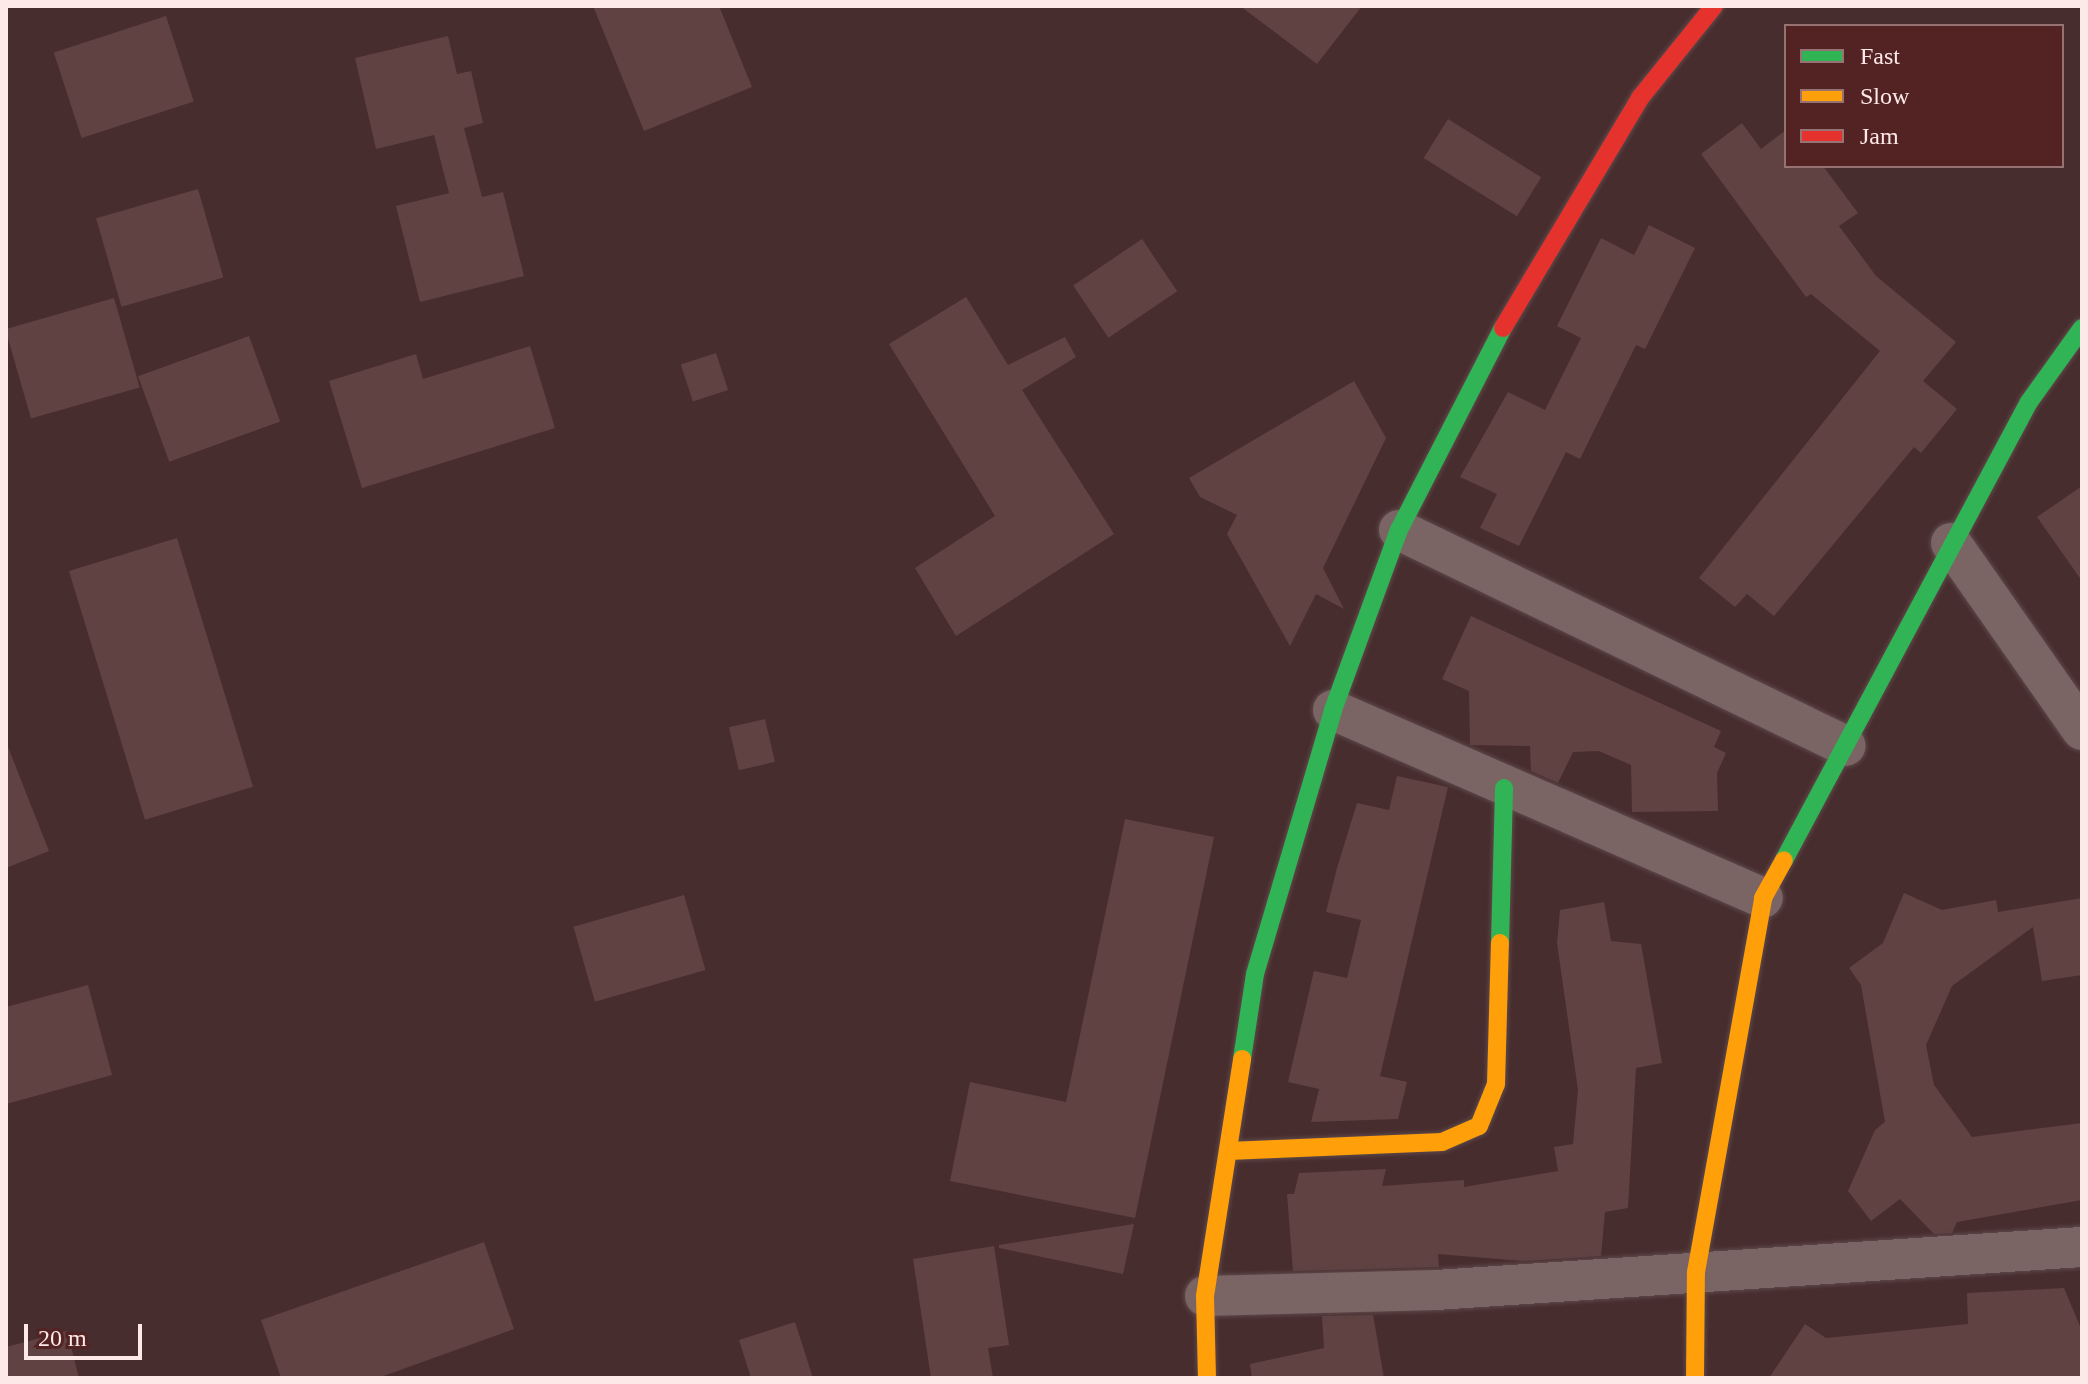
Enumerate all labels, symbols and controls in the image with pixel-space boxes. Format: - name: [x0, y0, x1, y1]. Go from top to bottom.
- legend: [1784, 24, 2064, 168]
- text: Fast: [1860, 43, 1900, 69]
- text: Slow: [1860, 83, 1909, 109]
- text: Jam: [1860, 123, 1899, 149]
- scale bar: [28, 1308, 146, 1358]
- text: 20 m: [38, 1325, 87, 1351]

